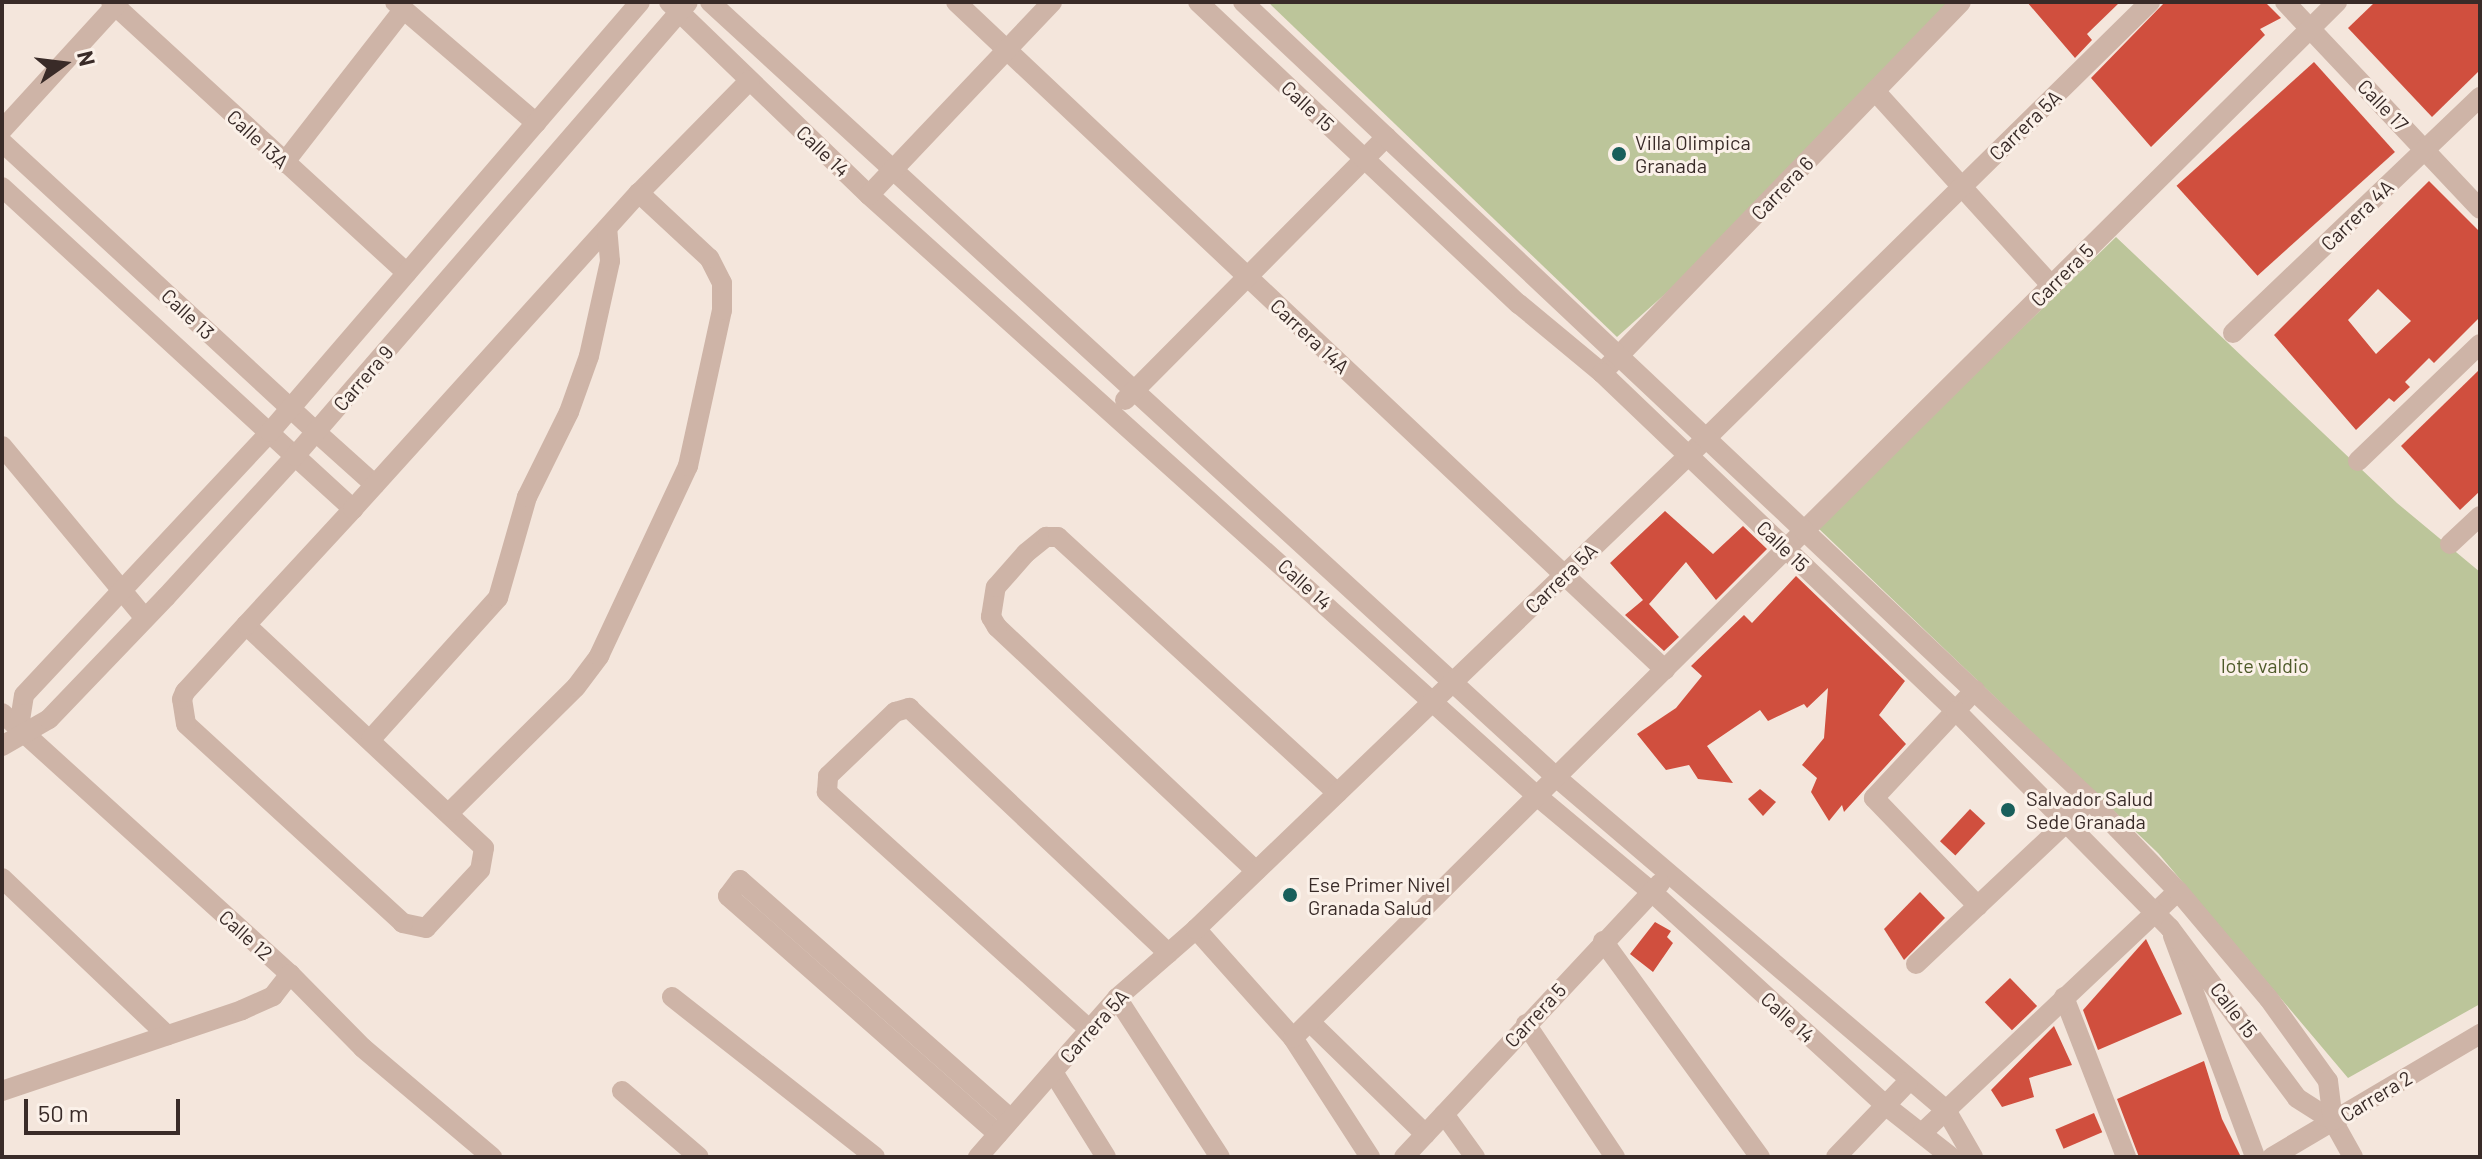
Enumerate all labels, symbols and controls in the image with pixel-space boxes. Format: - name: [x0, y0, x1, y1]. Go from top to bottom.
- north arrow: [24, 24, 104, 104]
- text: N: [73, 48, 102, 68]
- street label: Calle 17: [2353, 74, 2413, 136]
- street label: Calle 15: [1277, 76, 1339, 136]
- street label: Carrera 5A: [1984, 85, 2066, 165]
- street label: Calle 13A: [222, 104, 294, 174]
- street label: Calle 14: [792, 120, 854, 182]
- place label: Villa Olimpica Granada: [1635, 130, 1751, 177]
- marker: Villa Olimpica Granada: [1610, 145, 1628, 163]
- street label: Carrera 6: [1746, 151, 1818, 225]
- street label: Carrera 4A: [2316, 174, 2398, 256]
- street label: Carrera 5: [2026, 239, 2098, 311]
- street label: Calle 13: [157, 284, 219, 344]
- street label: Carrera 14A: [1266, 293, 1354, 379]
- street label: Carrera 9: [328, 340, 398, 416]
- street label: Calle 15: [1752, 515, 1814, 577]
- street label: Carrera 5A: [1520, 538, 1602, 618]
- street label: Calle 14: [1273, 554, 1337, 614]
- park label: lote valdio: [2221, 653, 2309, 677]
- place label: Salvador Salud Sede Granada: [2026, 786, 2153, 833]
- marker: Salvador Salud Sede Granada: [1997, 799, 2019, 821]
- place label: Ese Primer Nivel Granada Salud: [1308, 872, 1450, 919]
- marker: Ese Primer Nivel Granada Salud: [1279, 884, 1301, 906]
- street label: Calle 12: [214, 905, 278, 965]
- street label: Calle 15: [2205, 977, 2263, 1043]
- street label: Carrera 5: [1499, 978, 1571, 1052]
- street label: Carrera 5A: [1055, 984, 1133, 1068]
- street label: Calle 14: [1756, 987, 1820, 1047]
- street label: Carrera 2: [2336, 1065, 2416, 1127]
- scale bar: [28, 1083, 184, 1133]
- text: 50 m: [38, 1098, 89, 1127]

